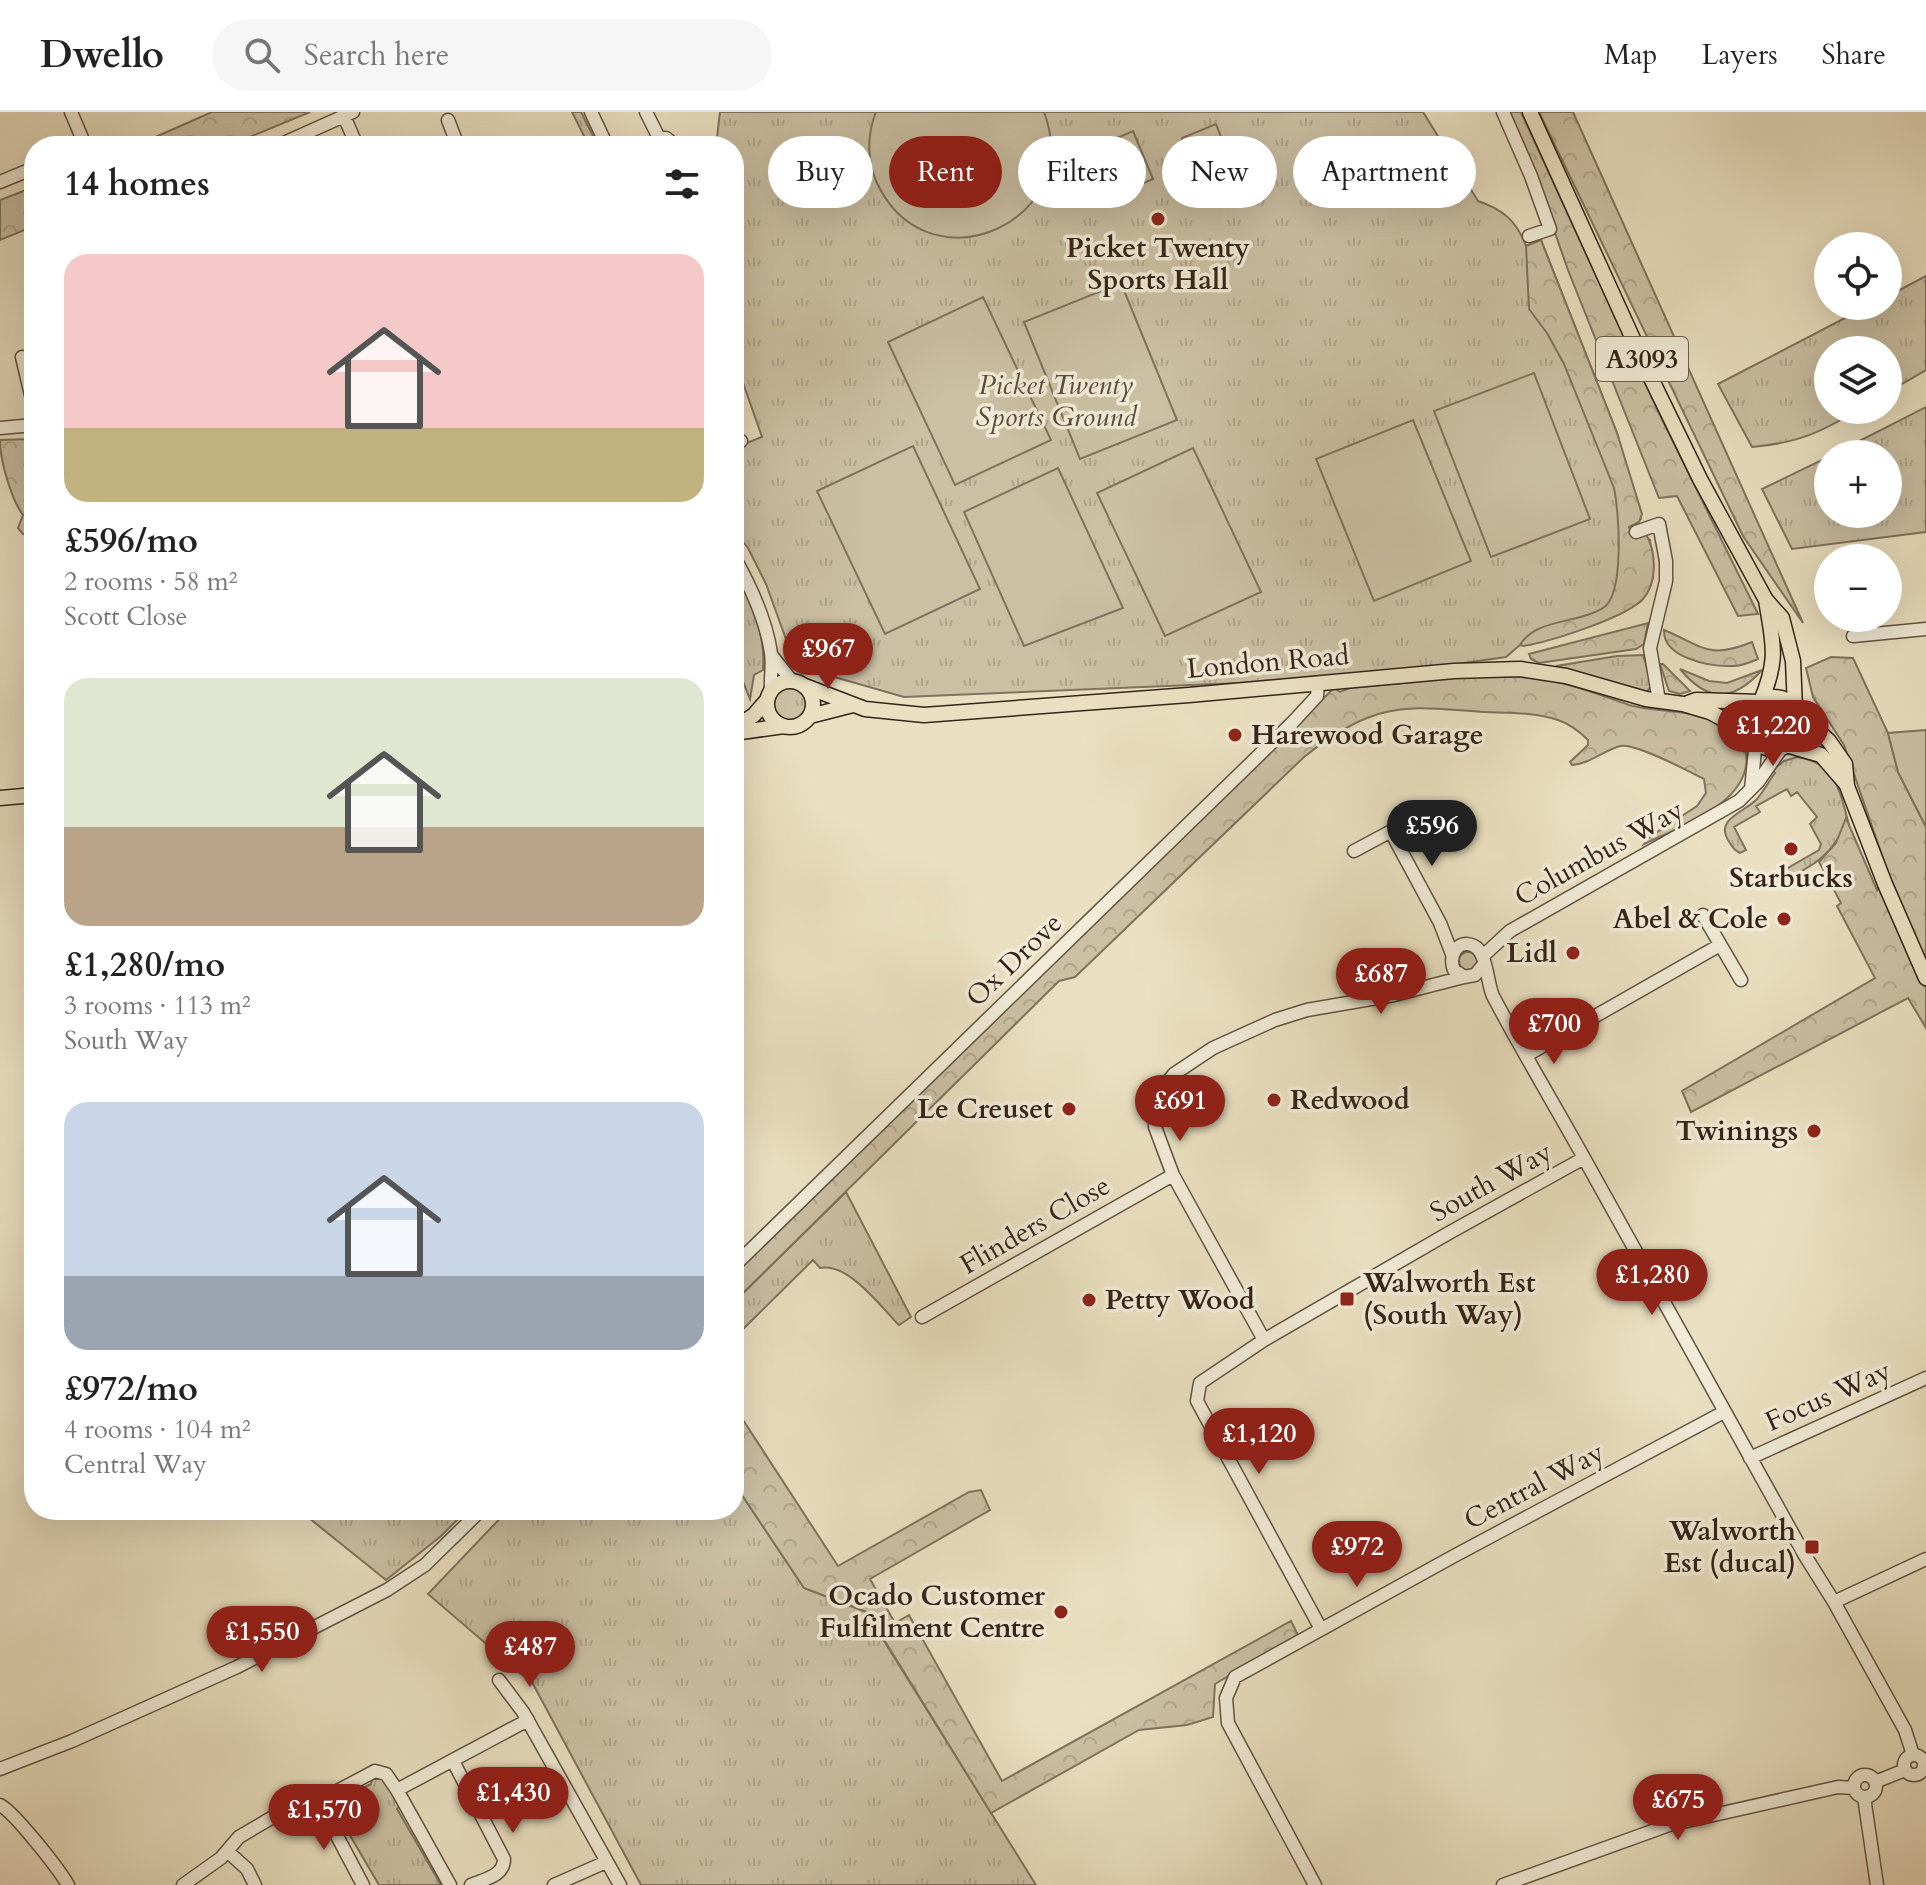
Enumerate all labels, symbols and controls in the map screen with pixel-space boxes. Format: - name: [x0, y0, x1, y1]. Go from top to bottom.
- search box: [212, 19, 772, 91]
- text: Dwello: [40, 29, 164, 81]
- icon: search: [240, 33, 284, 77]
- text: Search here: [304, 35, 449, 76]
- text: Map: [1604, 36, 1657, 74]
- text: Layers: [1701, 36, 1778, 74]
- text: Share: [1822, 36, 1886, 74]
- chip: Buy: [768, 136, 873, 208]
- chip: Rent: [889, 136, 1002, 208]
- chip: Filters: [1018, 136, 1146, 208]
- chip: New: [1162, 136, 1277, 208]
- chip: Apartment: [1293, 136, 1476, 208]
- text: 14 homes: [64, 161, 210, 207]
- icon: filters: [660, 162, 704, 206]
- marker: Picket Twenty Sports Hall: [1149, 210, 1167, 228]
- place label: Picket Twenty Sports Hall: [1066, 229, 1250, 299]
- map controls: [1814, 232, 1902, 632]
- button: locate: [1814, 232, 1902, 320]
- icon: home: [312, 306, 456, 450]
- button: layers: [1814, 336, 1902, 424]
- road number: A3093: [1596, 337, 1688, 381]
- park label: Picket Twenty Sports Ground: [976, 366, 1138, 436]
- button: +: [1814, 440, 1902, 528]
- text: £596/mo: [64, 518, 198, 564]
- button: −: [1814, 544, 1902, 632]
- text: 2 rooms · 58 m²: [64, 564, 237, 599]
- text: Scott Close: [64, 599, 187, 634]
- pin: £967: [781, 623, 875, 691]
- text: £967: [801, 631, 855, 666]
- street label: London Road: [1185, 636, 1351, 688]
- pin: £1,220: [1708, 700, 1838, 768]
- text: £1,220: [1736, 708, 1810, 743]
- place label: Harewood Garage: [1251, 716, 1484, 754]
- marker: Harewood Garage: [1226, 726, 1244, 744]
- icon: home: [312, 730, 456, 874]
- street label: Columbus Way: [1508, 791, 1691, 915]
- pin: £596: [1385, 800, 1479, 868]
- text: £596: [1405, 808, 1459, 843]
- marker: Starbucks: [1782, 840, 1800, 858]
- place label: Starbucks: [1729, 859, 1853, 897]
- place label: Abel & Cole: [1613, 900, 1768, 938]
- street label: Ox Drove: [957, 904, 1071, 1016]
- marker: Abel & Cole: [1775, 910, 1793, 928]
- place label: Lidl: [1506, 934, 1557, 972]
- text: £1,280/mo: [64, 942, 225, 988]
- marker: Lidl: [1564, 944, 1582, 962]
- pin: £687: [1334, 948, 1428, 1016]
- text: £687: [1354, 956, 1408, 991]
- text: 3 rooms · 113 m²: [64, 988, 251, 1023]
- pin: £700: [1507, 998, 1601, 1066]
- text: £700: [1527, 1006, 1581, 1041]
- text: South Way: [64, 1023, 189, 1058]
- pin: £691: [1133, 1075, 1227, 1143]
- place label: Redwood: [1290, 1081, 1410, 1119]
- text: £691: [1153, 1083, 1207, 1118]
- place label: Le Creuset: [917, 1090, 1053, 1128]
- marker: Redwood: [1265, 1091, 1283, 1109]
- marker: Le Creuset: [1060, 1100, 1078, 1118]
- place label: Twinings: [1675, 1112, 1798, 1150]
- marker: Twinings: [1805, 1122, 1823, 1140]
- street label: South Way: [1423, 1133, 1559, 1231]
- icon: home: [312, 1154, 456, 1298]
- street label: Flinders Close: [953, 1167, 1117, 1283]
- pin: £1,280: [1587, 1249, 1717, 1317]
- text: £1,280: [1615, 1257, 1689, 1292]
- place label: Walworth Est (South Way): [1362, 1264, 1536, 1334]
- place label: Petty Wood: [1105, 1281, 1255, 1319]
- marker: Walworth Est (South Way): [1338, 1290, 1356, 1308]
- marker: Petty Wood: [1080, 1291, 1098, 1309]
- street label: Focus Way: [1759, 1351, 1897, 1441]
- text: £972/mo: [64, 1366, 198, 1412]
- pin: £1,120: [1194, 1408, 1324, 1476]
- text: 4 rooms · 104 m²: [64, 1412, 251, 1447]
- text: £1,120: [1222, 1416, 1296, 1451]
- street label: Central Way: [1457, 1433, 1611, 1539]
- text: Central Way: [64, 1447, 207, 1482]
- place label: Walworth Est (ducal): [1663, 1512, 1797, 1582]
- pin: £972: [1310, 1521, 1404, 1589]
- text: £972: [1330, 1529, 1384, 1564]
- marker: Walworth Est (ducal): [1803, 1538, 1821, 1556]
- place label: Ocado Customer Fulfilment Centre: [819, 1577, 1046, 1647]
- marker: Ocado Customer Fulfilment Centre: [1052, 1603, 1070, 1621]
- pin: £1,550: [197, 1606, 327, 1674]
- text: £1,550: [225, 1614, 299, 1649]
- pin: £487: [483, 1621, 577, 1689]
- text: £487: [503, 1629, 557, 1664]
- pin: £1,430: [448, 1767, 578, 1835]
- pin: £675: [1631, 1774, 1725, 1842]
- text: £1,430: [476, 1775, 550, 1810]
- text: £675: [1651, 1782, 1705, 1817]
- pin: £1,570: [259, 1784, 389, 1852]
- text: £1,570: [287, 1792, 361, 1827]

